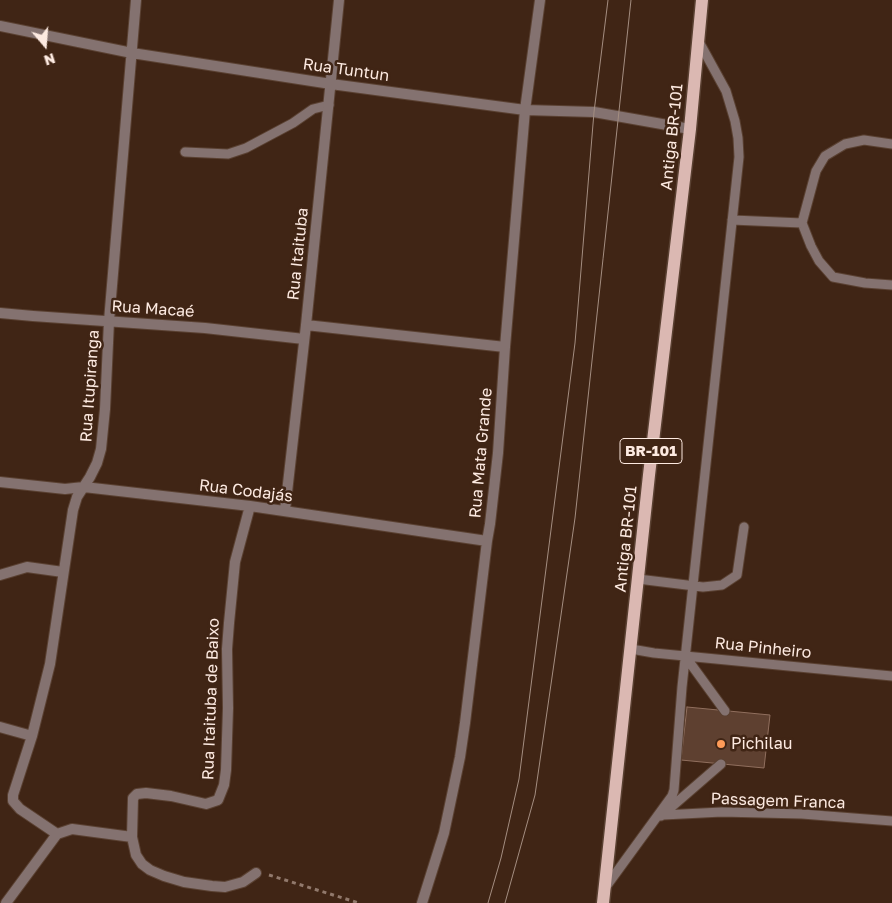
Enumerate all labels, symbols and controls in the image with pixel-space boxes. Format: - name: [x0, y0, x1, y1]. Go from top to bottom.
- north arrow: [20, 20, 70, 70]
- text: N: [42, 50, 57, 69]
- street label: Rua Tuntun: [302, 54, 390, 86]
- street label: Antiga BR-101: [657, 83, 687, 191]
- street label: Rua Itaituba: [284, 207, 312, 301]
- street label: Rua Macaé: [111, 297, 195, 321]
- street label: Rua Itupiranga: [77, 329, 103, 443]
- street label: Rua Mata Grande: [466, 387, 496, 519]
- road number: BR-101: [620, 438, 682, 464]
- street label: Rua Codajás: [198, 476, 294, 506]
- street label: Antiga BR-101: [611, 485, 641, 593]
- street label: Rua Itaituba de Baixo: [199, 618, 223, 780]
- street label: Rua Pinheiro: [714, 633, 812, 663]
- place label: Pichilau: [731, 734, 792, 754]
- marker: Pichilau: [715, 738, 727, 750]
- street label: Passagem Franca: [710, 789, 846, 813]

